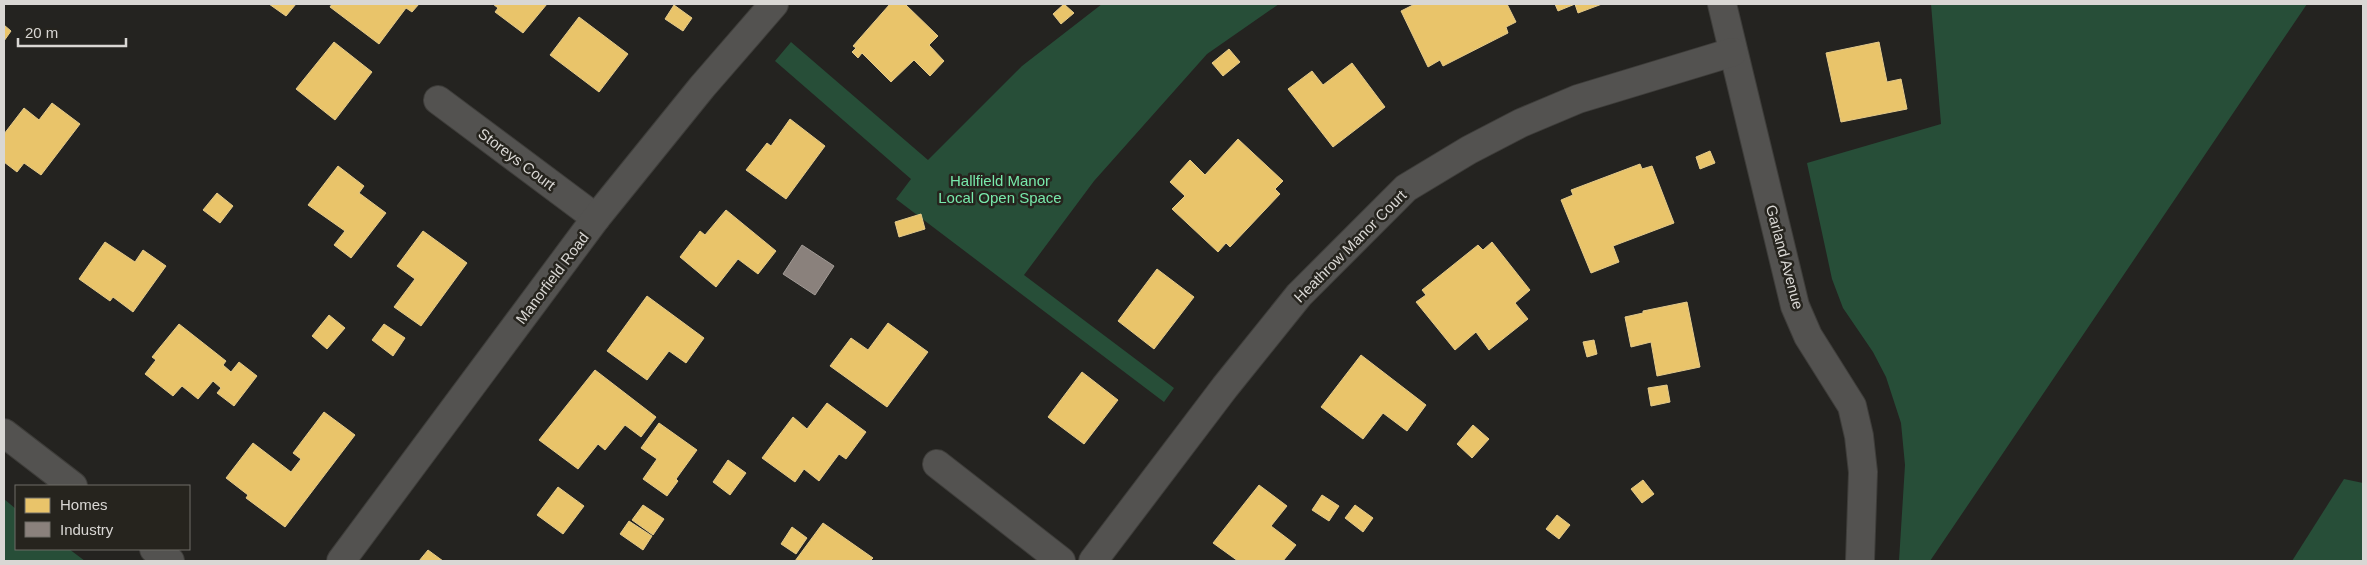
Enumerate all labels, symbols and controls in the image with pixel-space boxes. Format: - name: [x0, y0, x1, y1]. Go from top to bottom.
- scale bar: [18, 15, 125, 47]
- text: 20 m: [25, 24, 58, 41]
- street label: Storeys Court: [475, 125, 559, 194]
- park label: Hallfield Manor Local Open Space: [938, 172, 1062, 206]
- street label: Heathrow Manor Court: [1290, 186, 1410, 306]
- street label: Garland Avenue: [1763, 203, 1807, 311]
- street label: Manorfield Road: [512, 229, 592, 327]
- legend: [15, 485, 190, 550]
- text: Homes: [60, 496, 108, 513]
- text: Industry: [60, 521, 114, 538]

